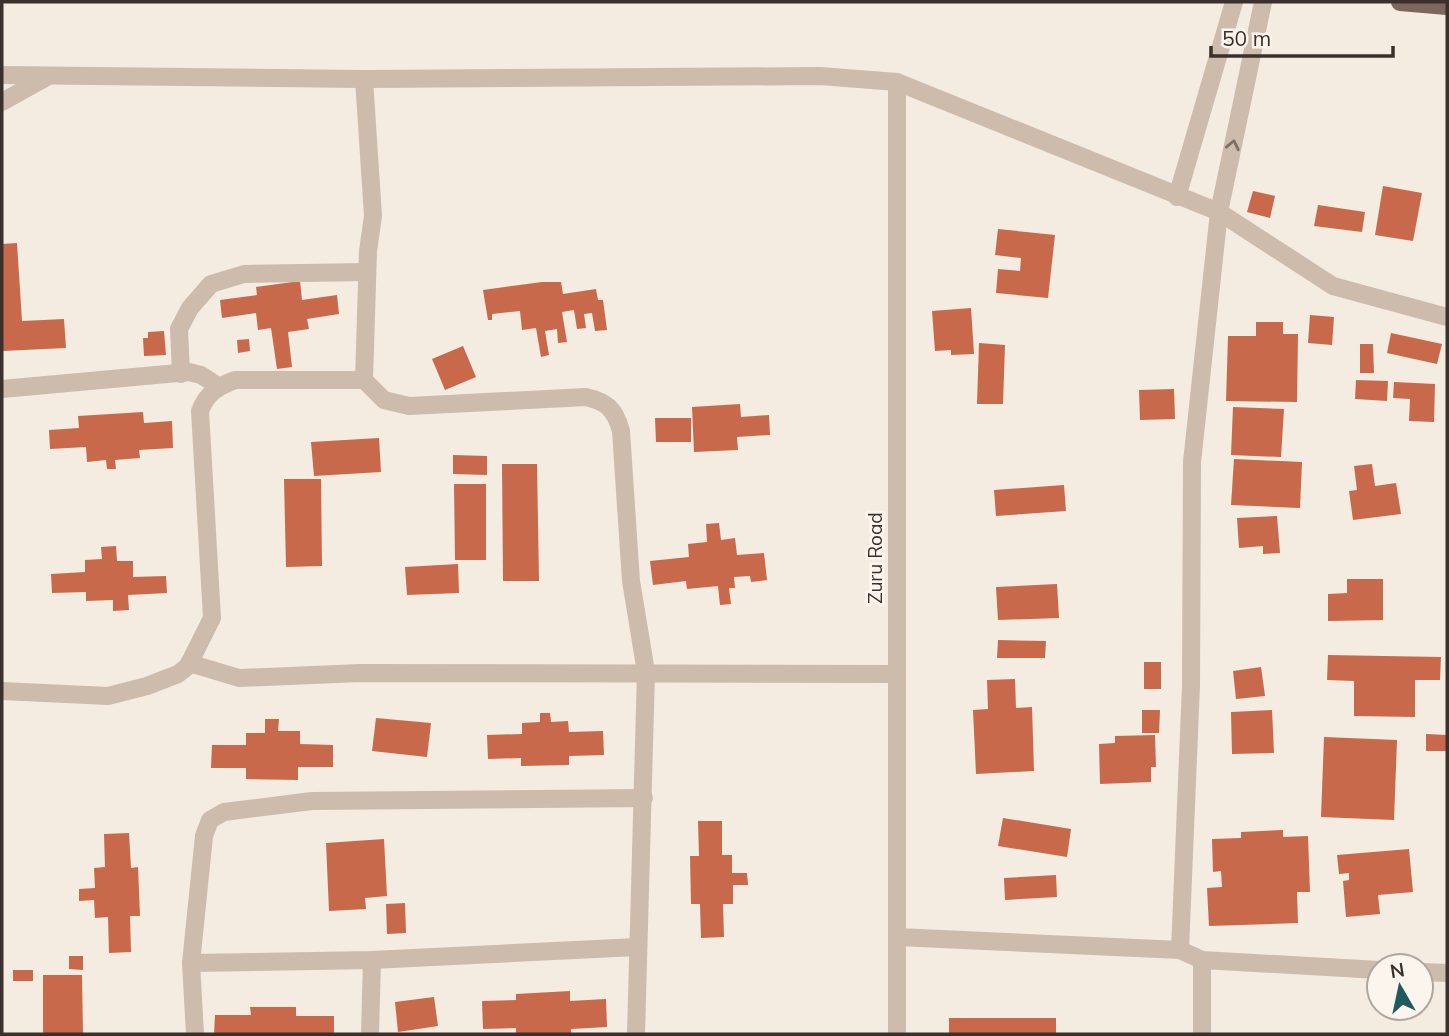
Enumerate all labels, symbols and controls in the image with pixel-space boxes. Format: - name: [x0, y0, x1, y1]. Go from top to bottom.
- scale bar: [1211, 14, 1393, 58]
- text: 50 m: [1222, 25, 1271, 51]
- one-way arrow: [1224, 139, 1239, 151]
- street label: Zuru Road: [863, 512, 887, 604]
- north arrow: [1365, 952, 1435, 1022]
- text: N: [1388, 957, 1406, 983]

